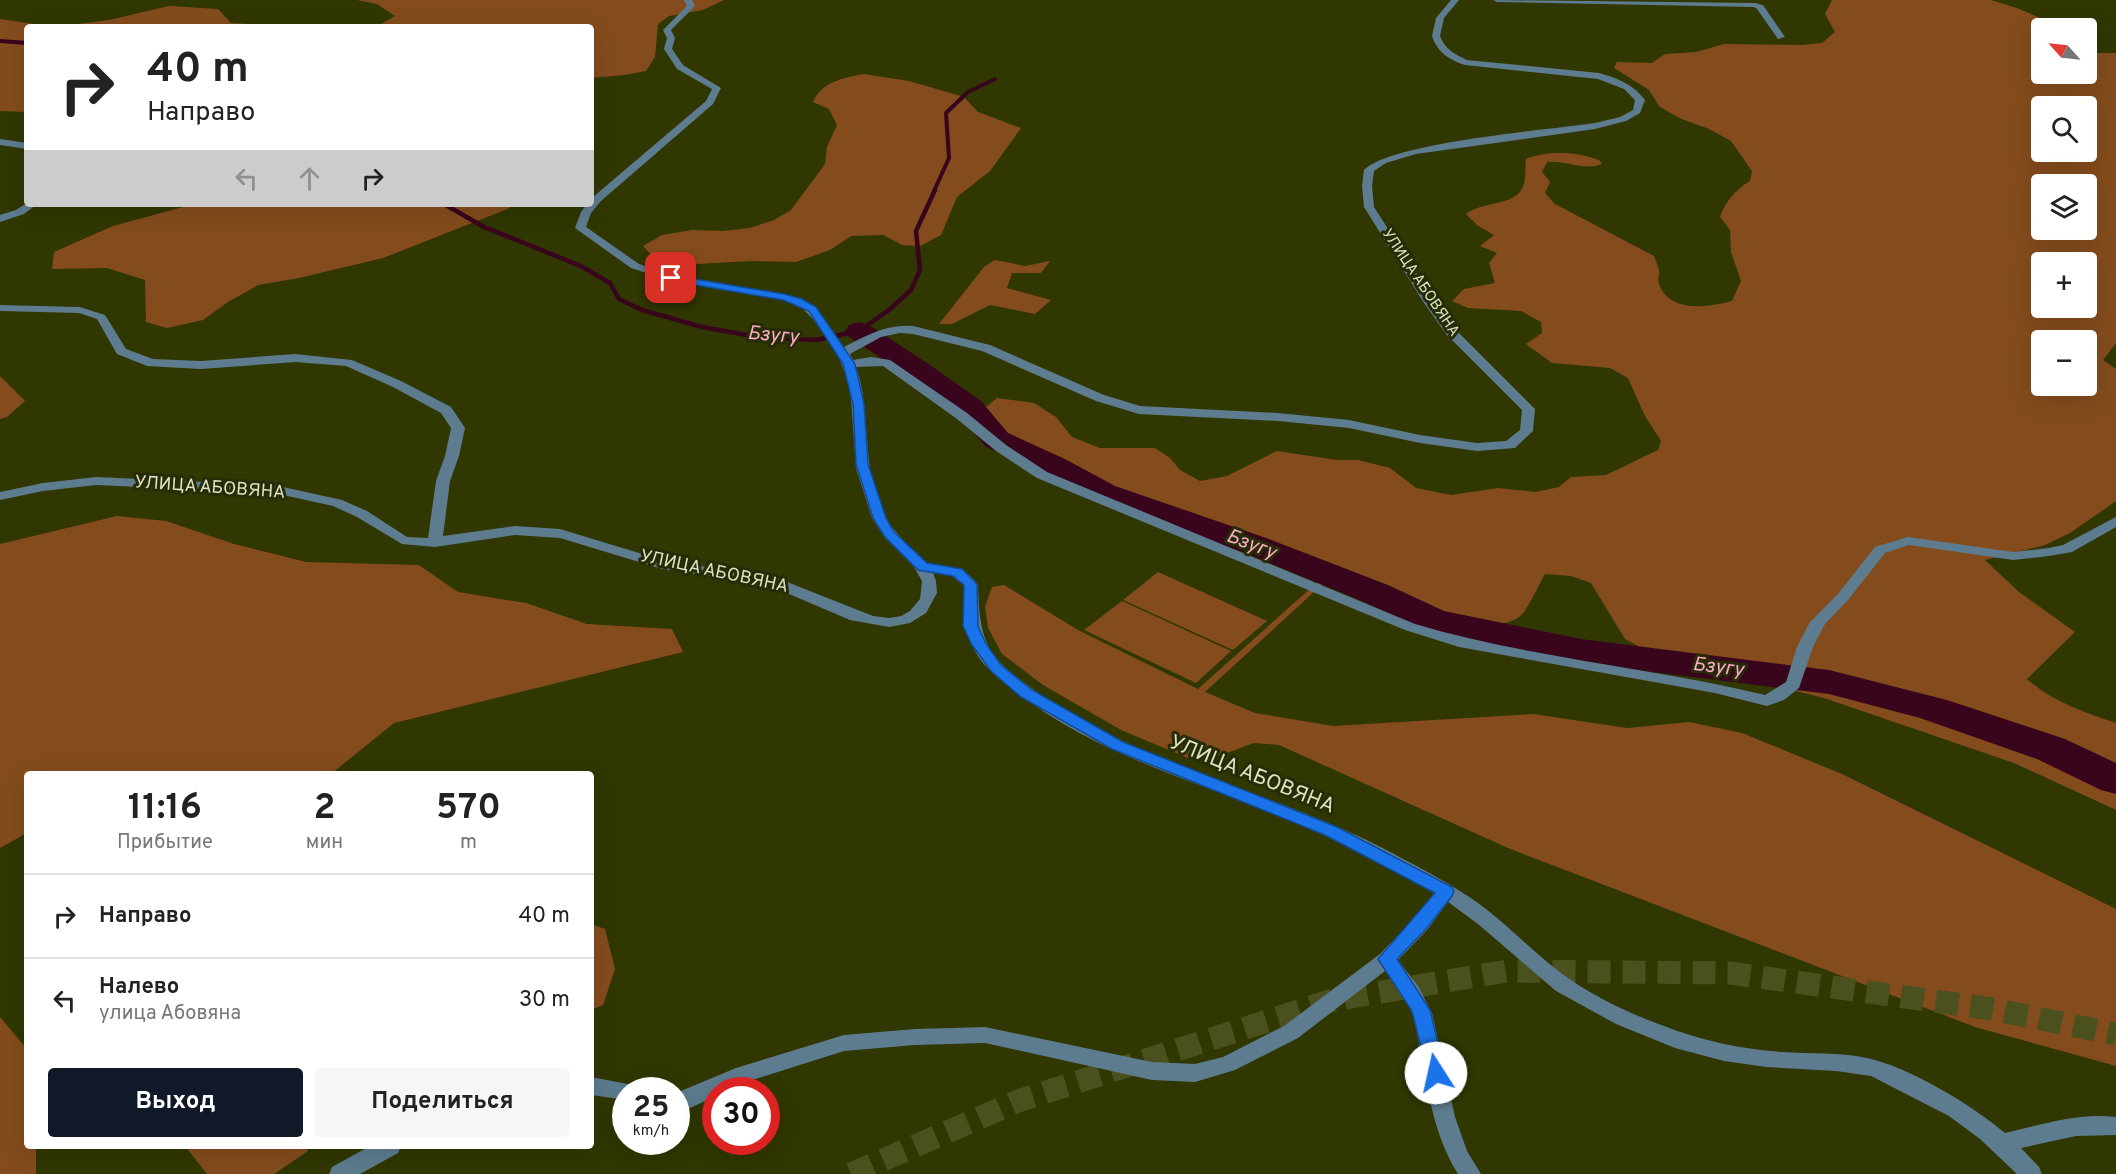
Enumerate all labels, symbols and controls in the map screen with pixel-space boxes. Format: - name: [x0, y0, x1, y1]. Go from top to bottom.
- north arrow: [2031, 18, 2097, 84]
- map controls: [2031, 18, 2097, 396]
- text: 40 m: [147, 44, 249, 97]
- icon: right: [48, 48, 126, 126]
- text: Направо: [147, 96, 255, 130]
- button: search: [2031, 96, 2097, 162]
- icon: left: [230, 162, 263, 195]
- icon: ahead: [293, 162, 326, 195]
- icon: right: [356, 162, 389, 195]
- button: layers: [2031, 174, 2097, 240]
- street label: УЛИЦА АБОВЯНА: [1377, 226, 1463, 340]
- pin: [645, 252, 696, 303]
- button: +: [2031, 252, 2097, 318]
- icon: arrive: [654, 261, 687, 294]
- water label: Бзугу: [746, 321, 801, 351]
- button: −: [2031, 330, 2097, 396]
- street label: УЛИЦА АБОВЯНА: [134, 471, 286, 505]
- water label: Бзугу: [1222, 524, 1281, 567]
- street label: УЛИЦА АБОВЯНА: [638, 545, 790, 599]
- water label: Бзугу: [1691, 652, 1747, 684]
- street label: УЛИЦА АБОВЯНА: [1165, 729, 1339, 821]
- text: 11:16: [128, 786, 202, 832]
- text: 2: [313, 786, 335, 832]
- text: 570: [436, 786, 501, 832]
- text: Прибытие: [117, 830, 213, 856]
- text: мин: [306, 830, 343, 856]
- text: m: [460, 830, 477, 856]
- icon: right: [48, 900, 81, 933]
- text: Направо: [99, 903, 191, 930]
- text: 40 m: [518, 903, 570, 930]
- text: Налево: [99, 974, 179, 1001]
- icon: left: [48, 984, 81, 1017]
- text: 30 m: [519, 987, 570, 1014]
- text: улица Абовяна: [99, 1001, 241, 1027]
- position arrow: [1404, 1041, 1468, 1105]
- button: Выход: [48, 1068, 303, 1137]
- button: Поделиться: [315, 1068, 570, 1137]
- speed limit sign: 30: [702, 1077, 780, 1155]
- text: 25: [633, 1090, 669, 1127]
- text: km/h: [633, 1122, 669, 1141]

